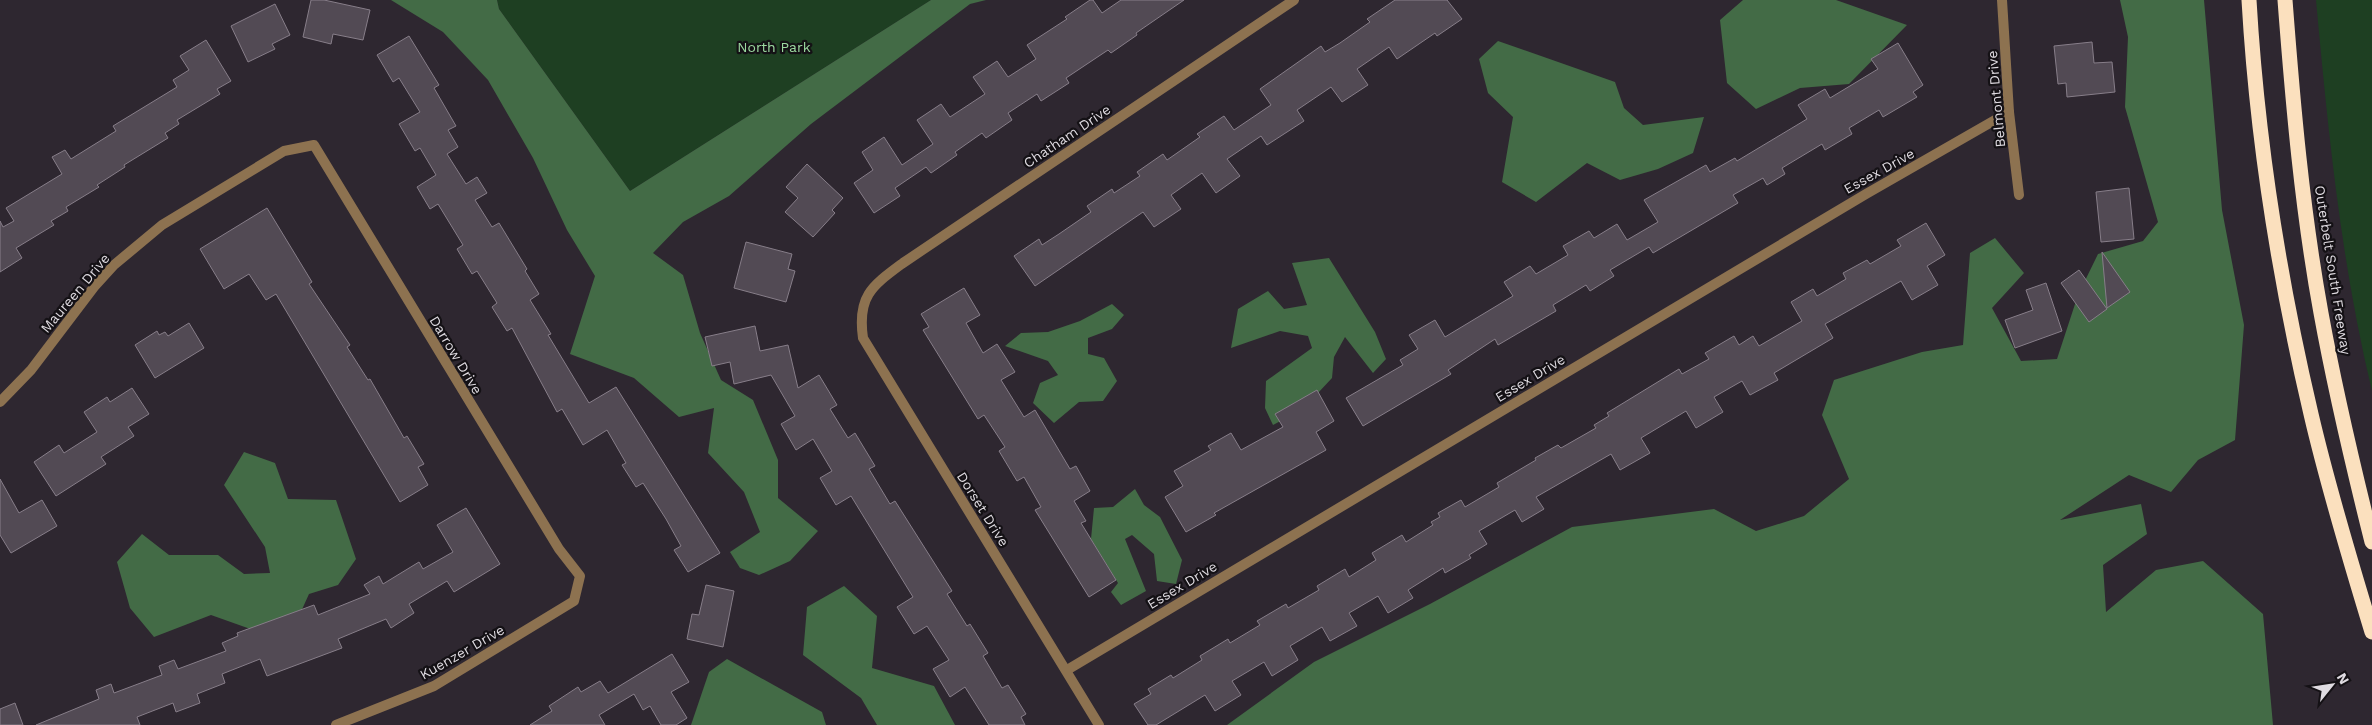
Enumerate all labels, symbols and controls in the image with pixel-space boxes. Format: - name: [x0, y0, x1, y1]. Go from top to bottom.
- park label: North Park: [737, 39, 811, 55]
- street label: Belmont Drive: [1984, 50, 2008, 148]
- street label: Chatham Drive: [1021, 101, 1113, 171]
- street label: Essex Drive: [1841, 145, 1917, 197]
- street label: Outerbelt South Freeway: [2312, 184, 2354, 357]
- street label: Maureen Drive: [37, 250, 113, 336]
- street label: Darrow Drive: [426, 313, 486, 397]
- street label: Essex Drive: [1492, 351, 1568, 405]
- street label: Dorset Drive: [954, 469, 1012, 549]
- street label: Essex Drive: [1144, 558, 1220, 612]
- street label: Kuenzer Drive: [417, 621, 507, 683]
- north arrow: [2307, 660, 2357, 710]
- text: N: [2334, 670, 2353, 687]

